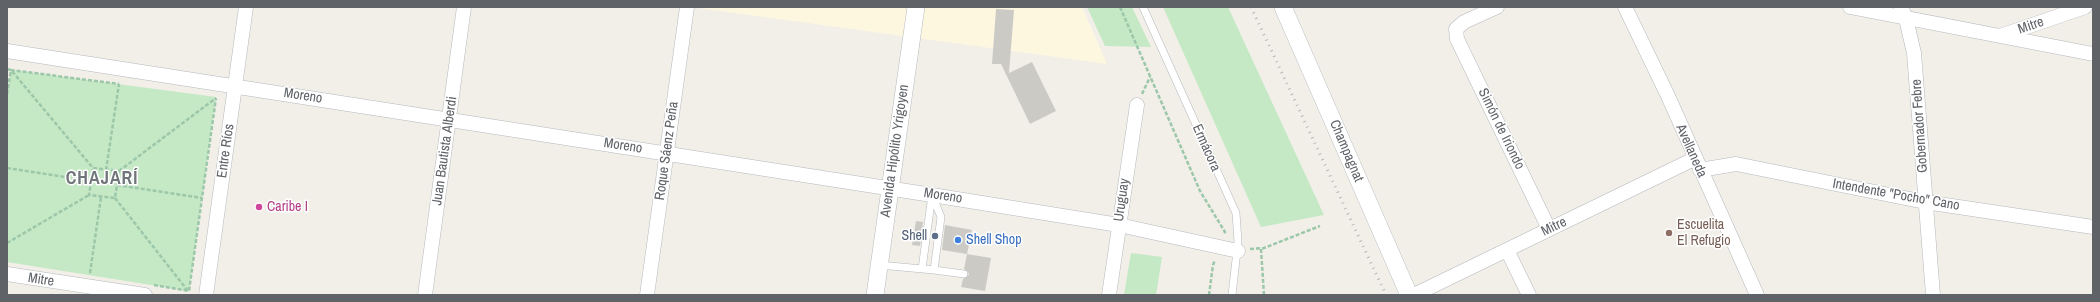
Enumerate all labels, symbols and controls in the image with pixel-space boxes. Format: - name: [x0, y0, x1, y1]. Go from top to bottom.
- street label: Mitre: [2016, 14, 2046, 38]
- street label: Gobernador Febre: [1908, 79, 1932, 173]
- street label: Avenida Hipólito Yrigoyen: [877, 84, 913, 218]
- street label: Moreno: [282, 85, 324, 107]
- street label: Simón de Iriondo: [1474, 86, 1528, 172]
- street label: Juan Bautista Alberdi: [429, 95, 461, 207]
- street label: Roque Sáenz Peña: [652, 101, 682, 201]
- street label: Champagnat: [1325, 117, 1367, 185]
- street label: Ermácora: [1188, 122, 1224, 174]
- street label: Avellaneda: [1672, 122, 1710, 180]
- street label: Entre Ríos: [214, 123, 238, 179]
- street label: Moreno: [602, 135, 644, 157]
- district label: CHAJARÍ: [66, 168, 138, 190]
- street label: Intendente "Pocho" Cano: [1831, 176, 1961, 214]
- street label: Uruguay: [1111, 177, 1133, 223]
- street label: Moreno: [922, 185, 964, 207]
- place label: Caribe I: [267, 199, 308, 215]
- marker: Caribe I: [254, 202, 264, 212]
- street label: Mitre: [1539, 214, 1569, 240]
- place label: Escuelita El Refugio: [1677, 217, 1731, 250]
- place label: Shell: [901, 228, 927, 244]
- marker: Escuelita El Refugio: [1664, 228, 1674, 238]
- marker: Shell: [930, 231, 940, 241]
- place label: Shell Shop: [966, 232, 1022, 248]
- marker: Shell Shop: [953, 235, 963, 245]
- street label: Mitre: [27, 270, 55, 290]

